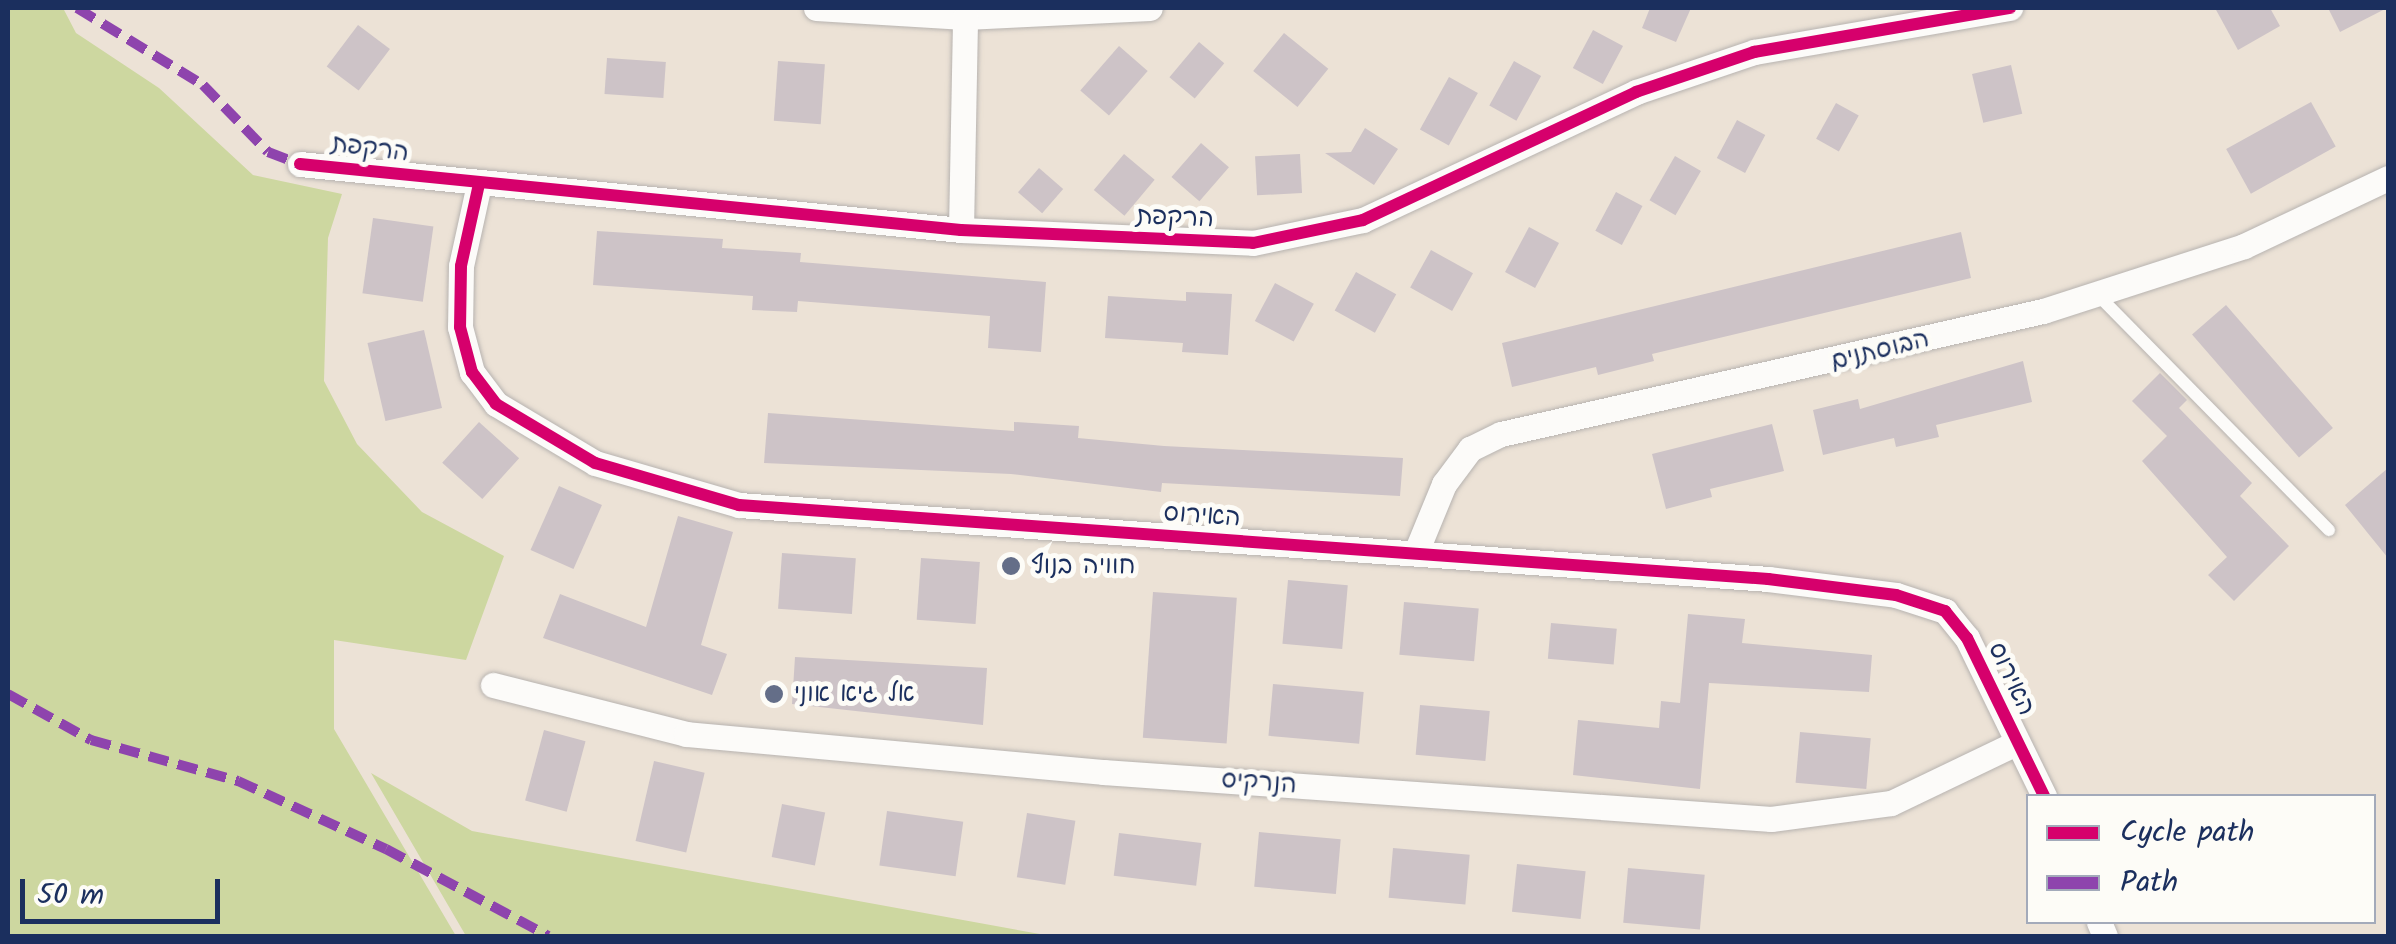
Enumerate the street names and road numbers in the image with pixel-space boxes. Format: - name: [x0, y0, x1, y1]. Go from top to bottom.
- street label: הרקפת: [330, 129, 410, 169]
- street label: הרקפת: [1136, 202, 1214, 234]
- street label: הבוסתנים: [1828, 324, 1932, 378]
- street label: האירוס: [1162, 498, 1242, 534]
- street label: האירוס: [1981, 638, 2041, 720]
- street label: הנרקיס: [1220, 765, 1298, 801]

